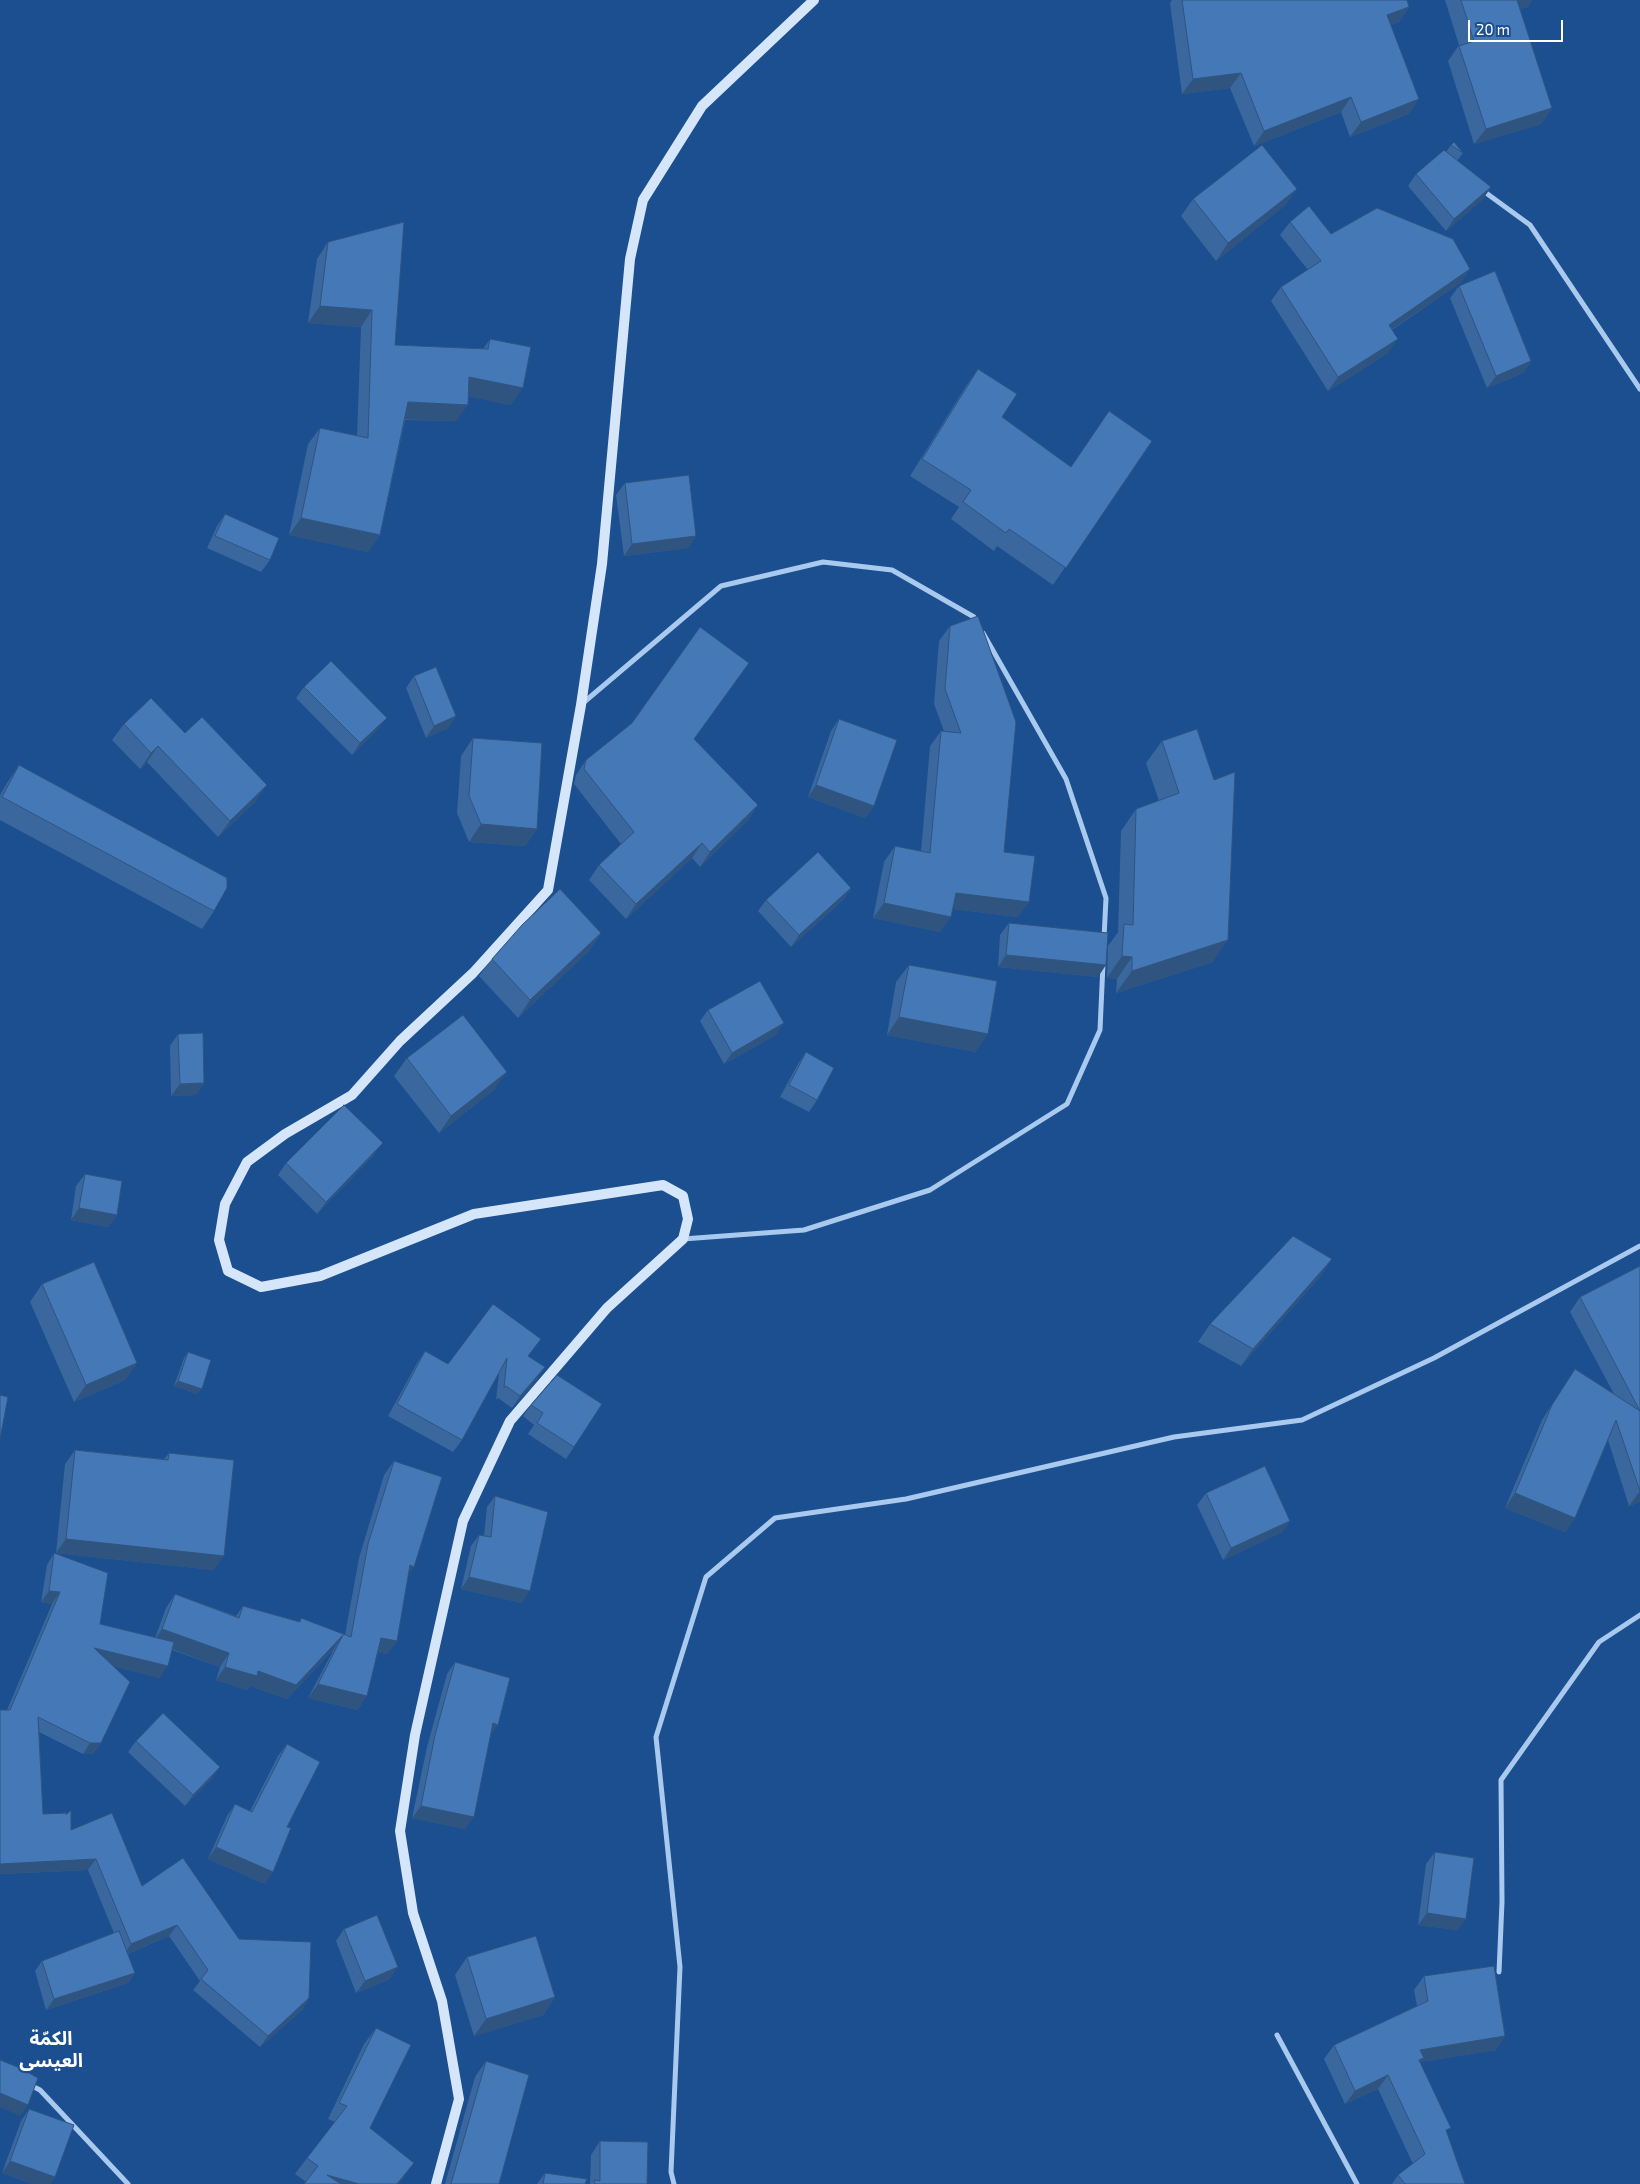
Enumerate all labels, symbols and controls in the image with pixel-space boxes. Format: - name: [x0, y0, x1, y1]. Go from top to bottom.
- scale bar: [1470, 10, 1565, 42]
- text: 20 m: [1476, 20, 1510, 38]
- district label: الكمّة العيسى: [19, 2028, 83, 2072]

